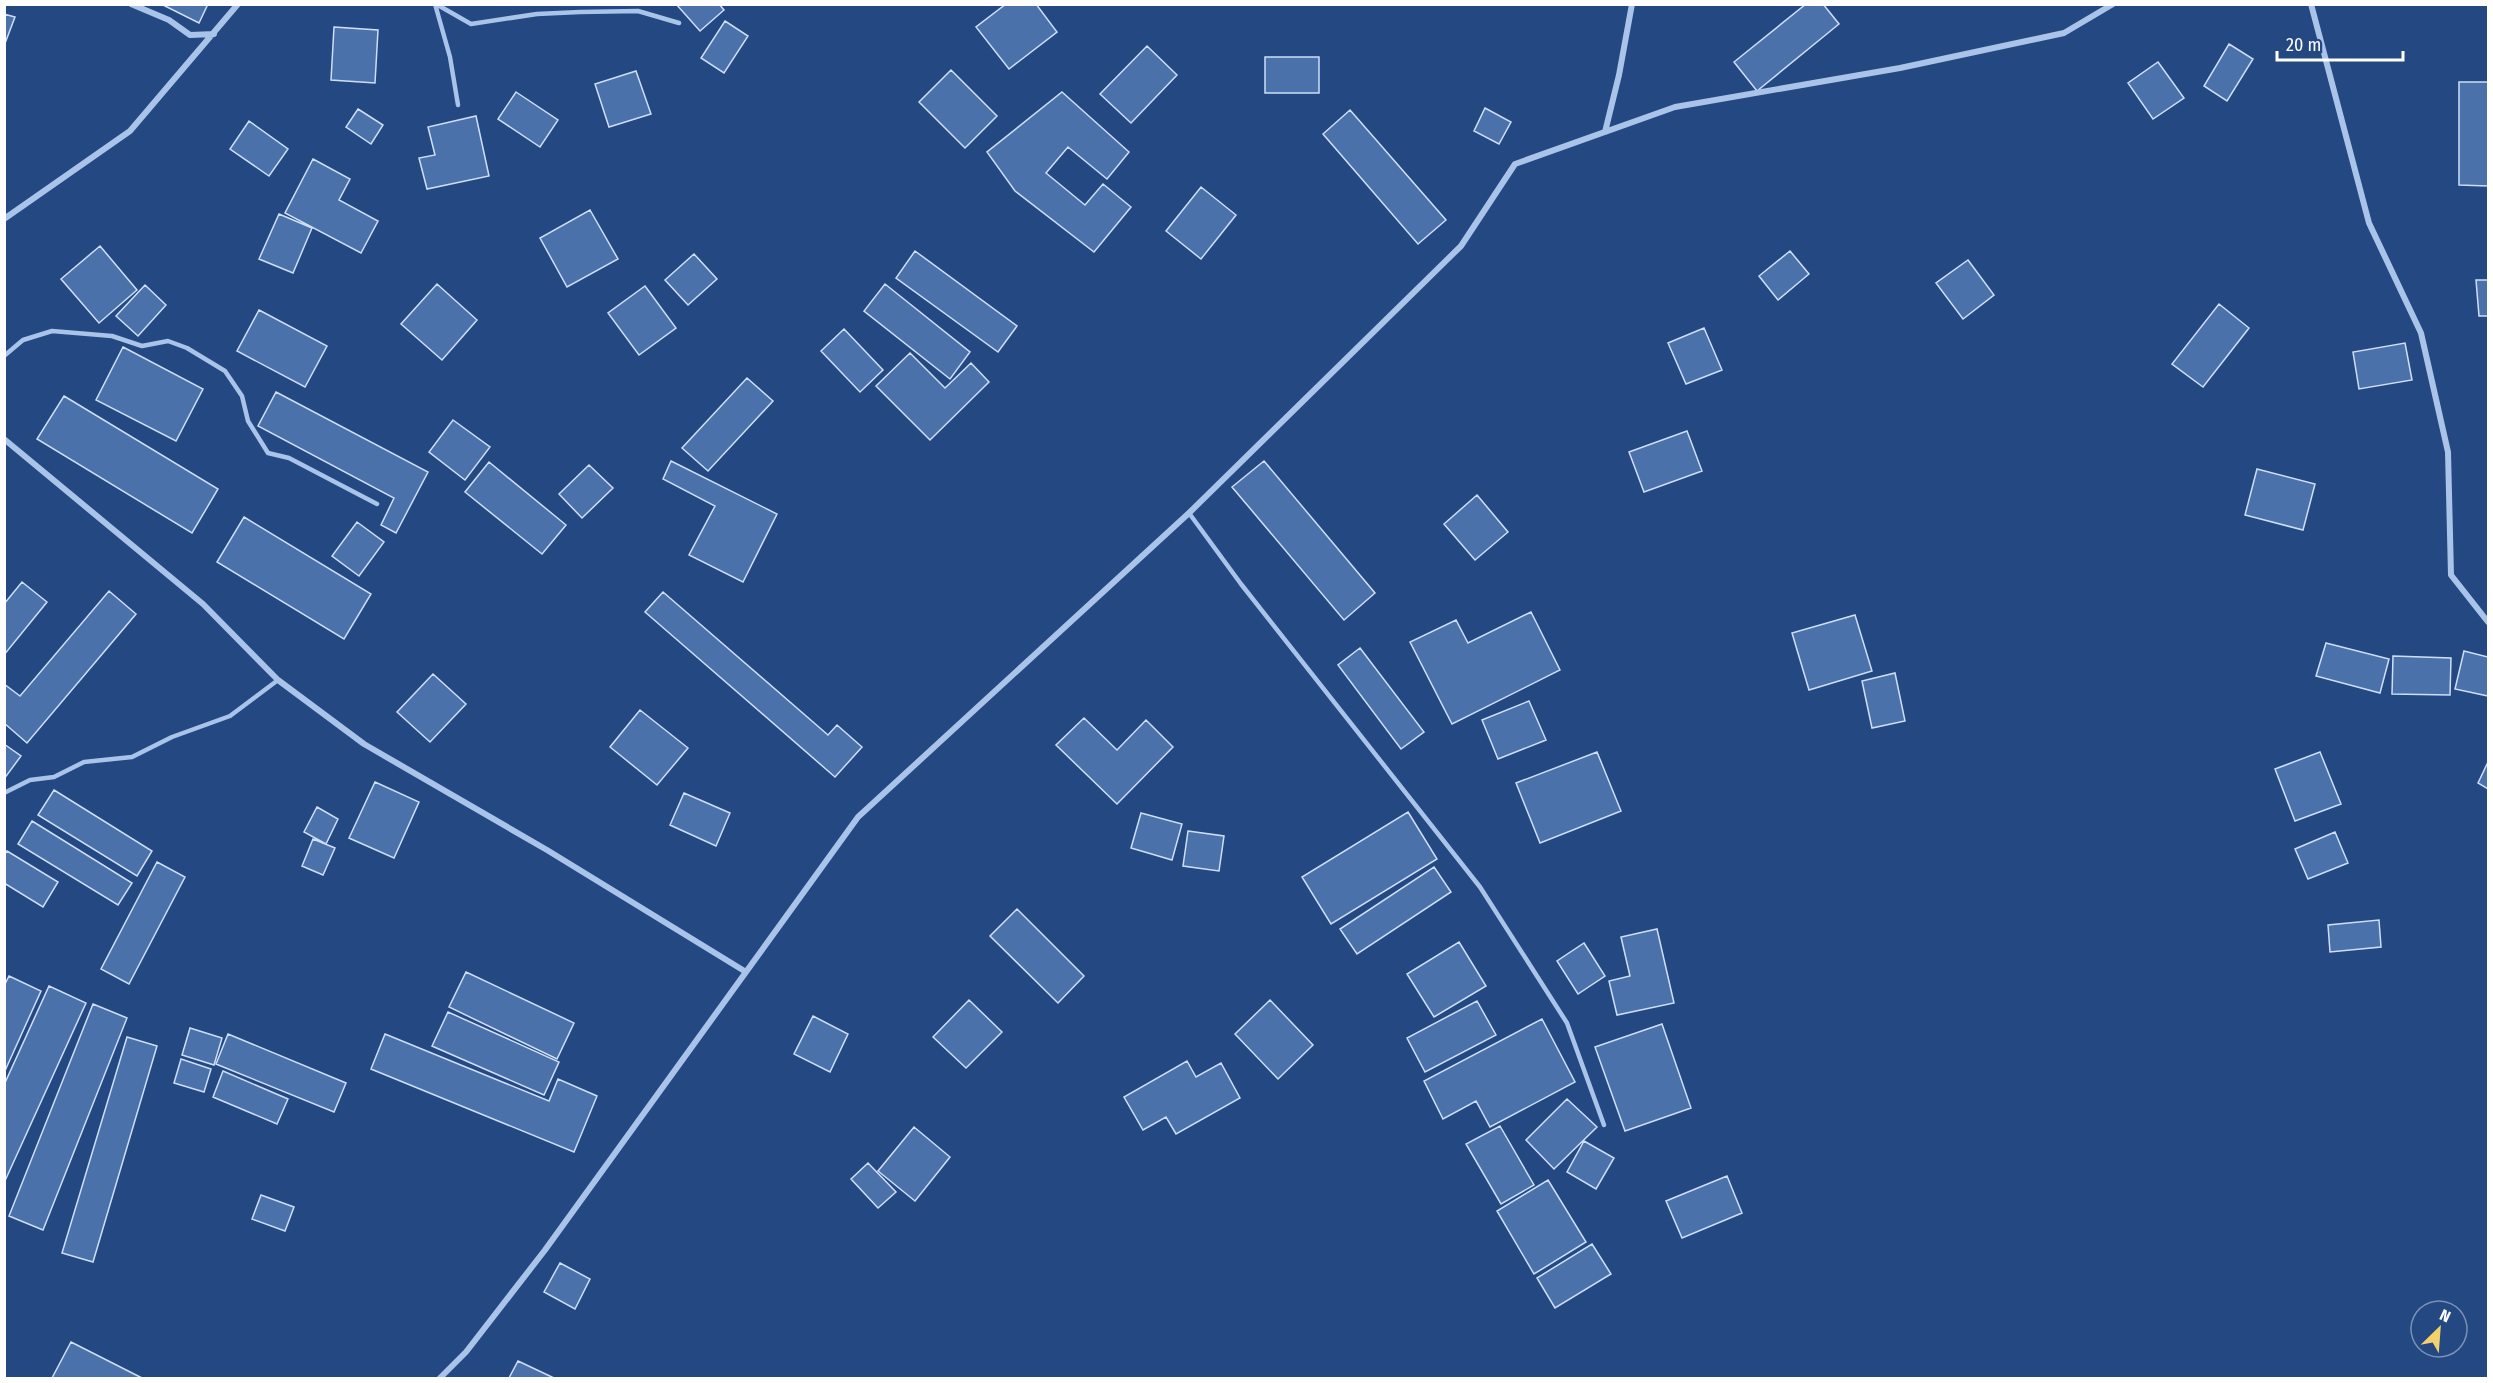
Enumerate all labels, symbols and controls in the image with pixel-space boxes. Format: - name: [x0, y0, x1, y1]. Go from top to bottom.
- scale bar: [2277, 24, 2403, 62]
- text: 20 m: [2286, 34, 2321, 56]
- north arrow: [2409, 1299, 2469, 1359]
- text: N: [2437, 1305, 2453, 1326]

